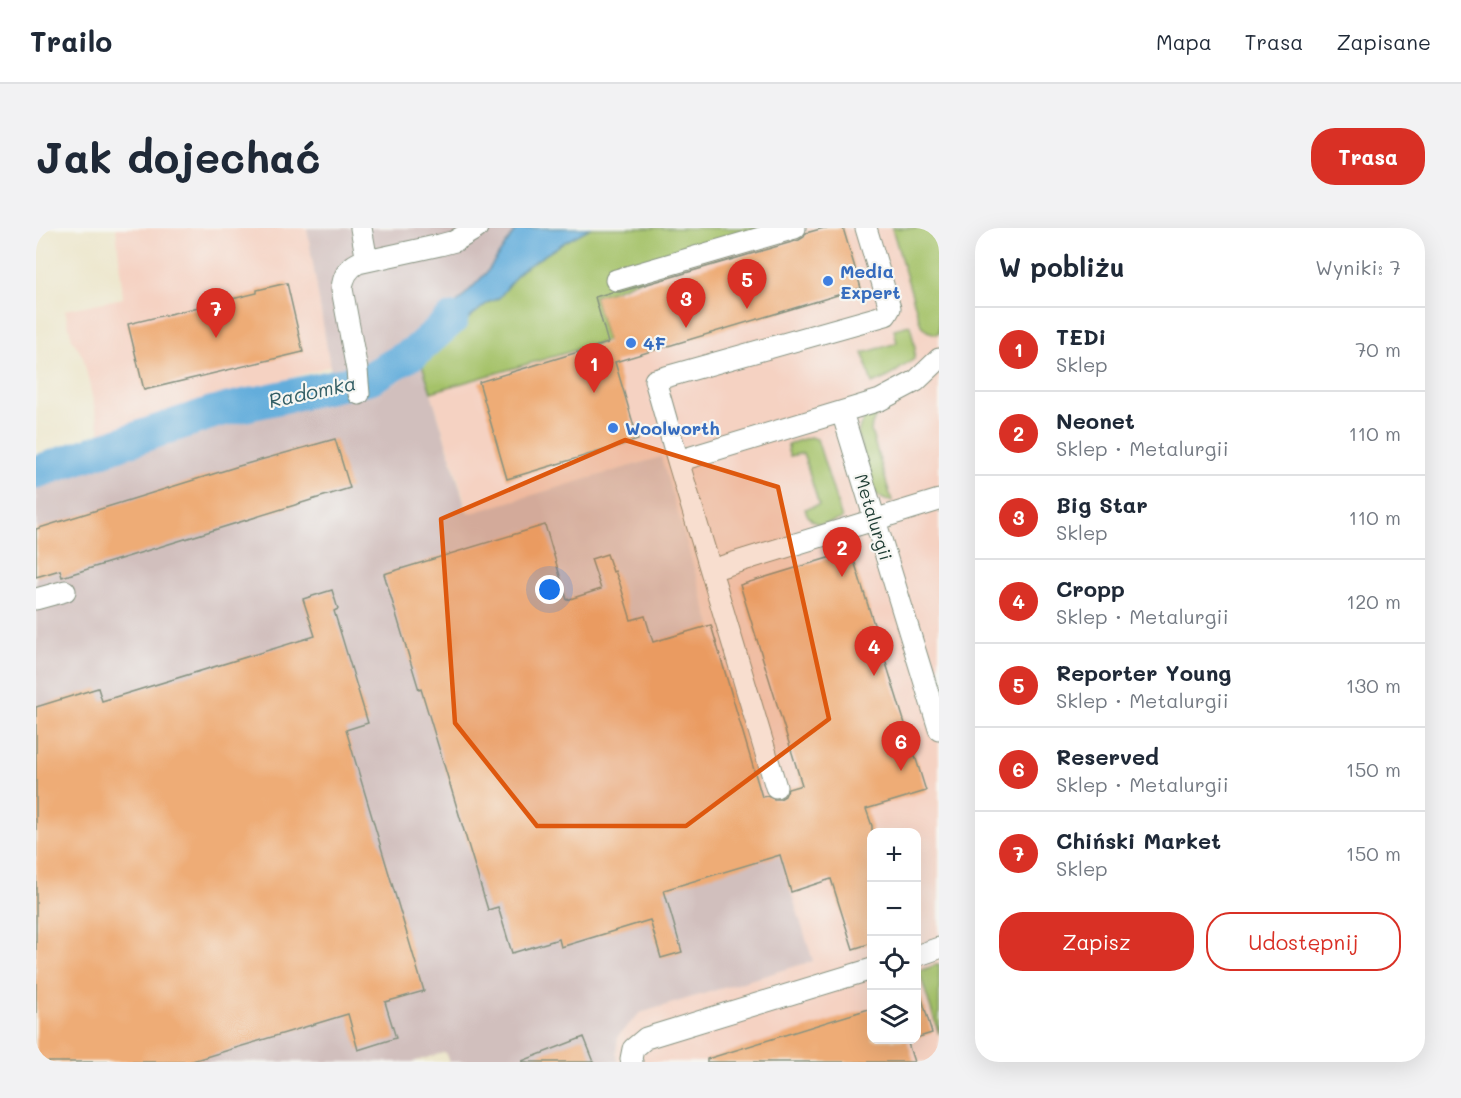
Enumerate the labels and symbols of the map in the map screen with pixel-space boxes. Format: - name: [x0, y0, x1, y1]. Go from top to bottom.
- place label: Media Expert: [840, 259, 900, 304]
- pin: 5: [728, 260, 766, 309]
- marker: Media Expert: [821, 274, 835, 288]
- pin: 3: [666, 279, 706, 328]
- pin: 7: [196, 288, 236, 338]
- place label: 4F: [643, 331, 666, 355]
- marker: 4F: [624, 336, 638, 350]
- pin: 1: [574, 344, 614, 393]
- water label: Radomka: [266, 369, 358, 413]
- place label: Woolworth: [625, 416, 720, 440]
- marker: Woolworth: [606, 421, 620, 435]
- street label: Metalurgii: [849, 471, 899, 563]
- pin: 2: [822, 528, 862, 577]
- your location: [535, 575, 564, 604]
- pin: 4: [854, 626, 894, 676]
- pin: 6: [882, 722, 920, 771]

